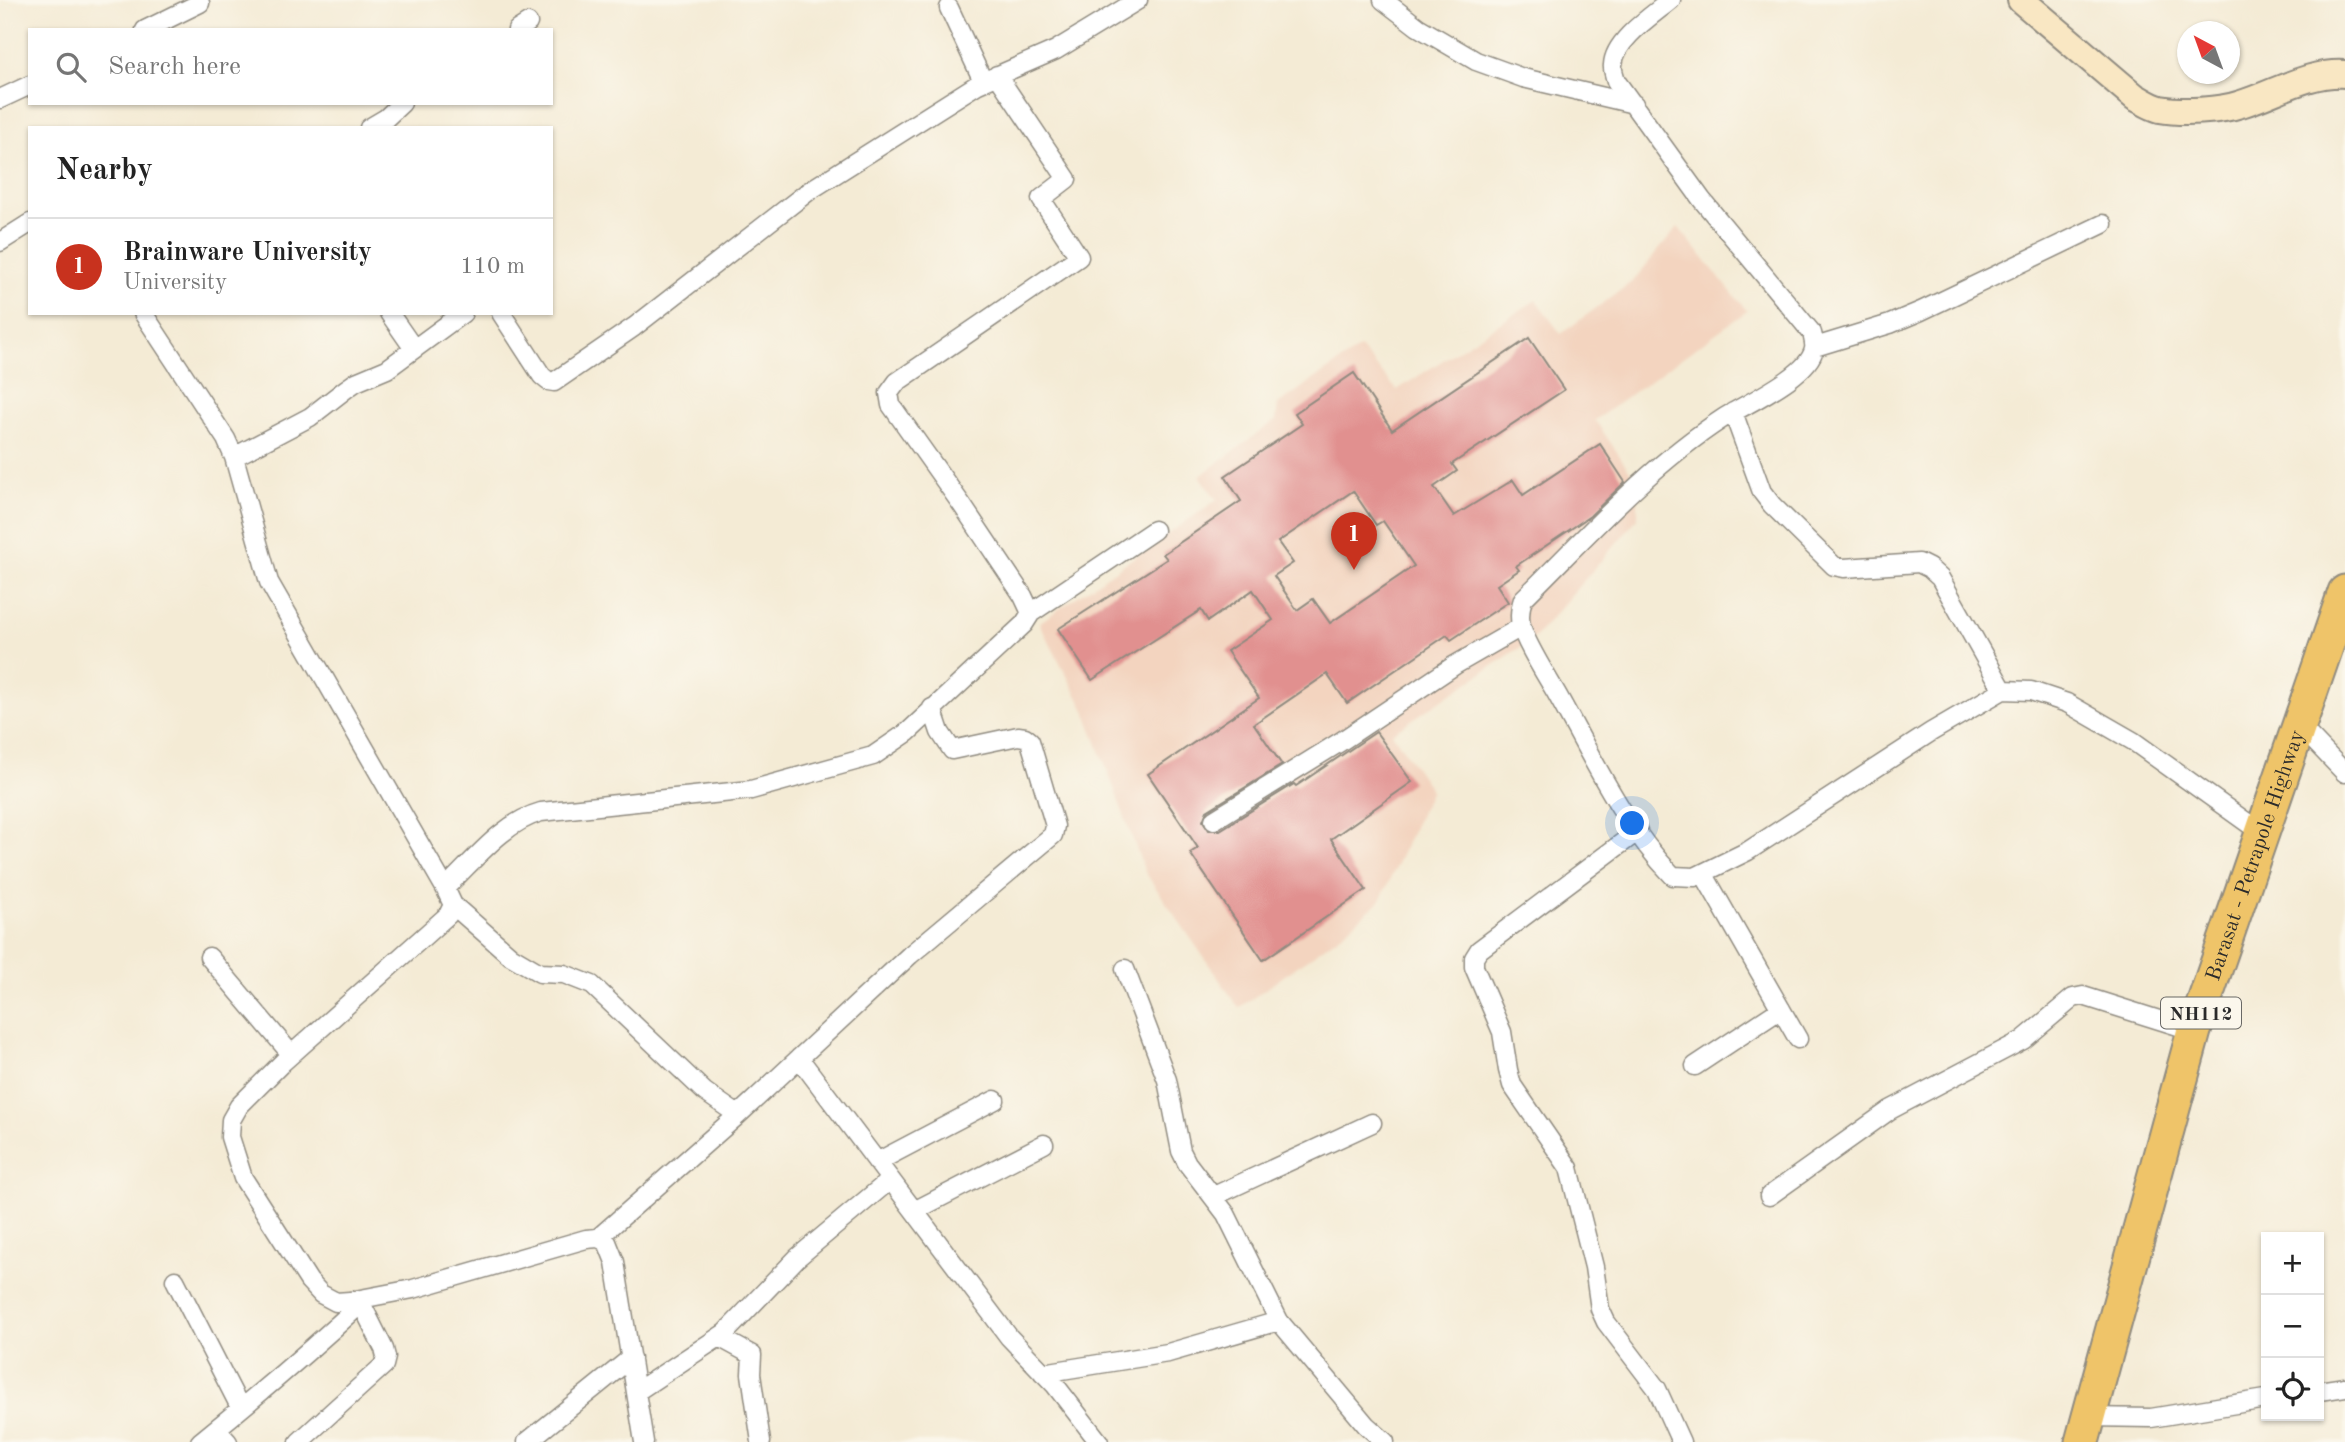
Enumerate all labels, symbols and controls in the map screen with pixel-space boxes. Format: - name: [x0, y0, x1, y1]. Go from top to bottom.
- north arrow: [2177, 21, 2240, 84]
- search box: [28, 28, 553, 105]
- icon: search: [52, 48, 90, 86]
- text: Search here: [108, 54, 241, 80]
- text: Nearby: [56, 156, 153, 186]
- text: Brainware University: [123, 240, 372, 266]
- text: 1: [72, 255, 86, 278]
- text: 110 m: [460, 255, 525, 278]
- text: University: [123, 271, 227, 294]
- pin: 1: [1331, 512, 1377, 570]
- street label: Barasat - Petrapole Highway: [2203, 727, 2309, 984]
- your location: [1615, 806, 1649, 840]
- road number: NH112: [2161, 998, 2241, 1028]
- map controls: [2261, 1232, 2324, 1421]
- button: +: [2261, 1232, 2324, 1295]
- button: −: [2261, 1295, 2324, 1358]
- button: locate: [2261, 1358, 2324, 1421]

